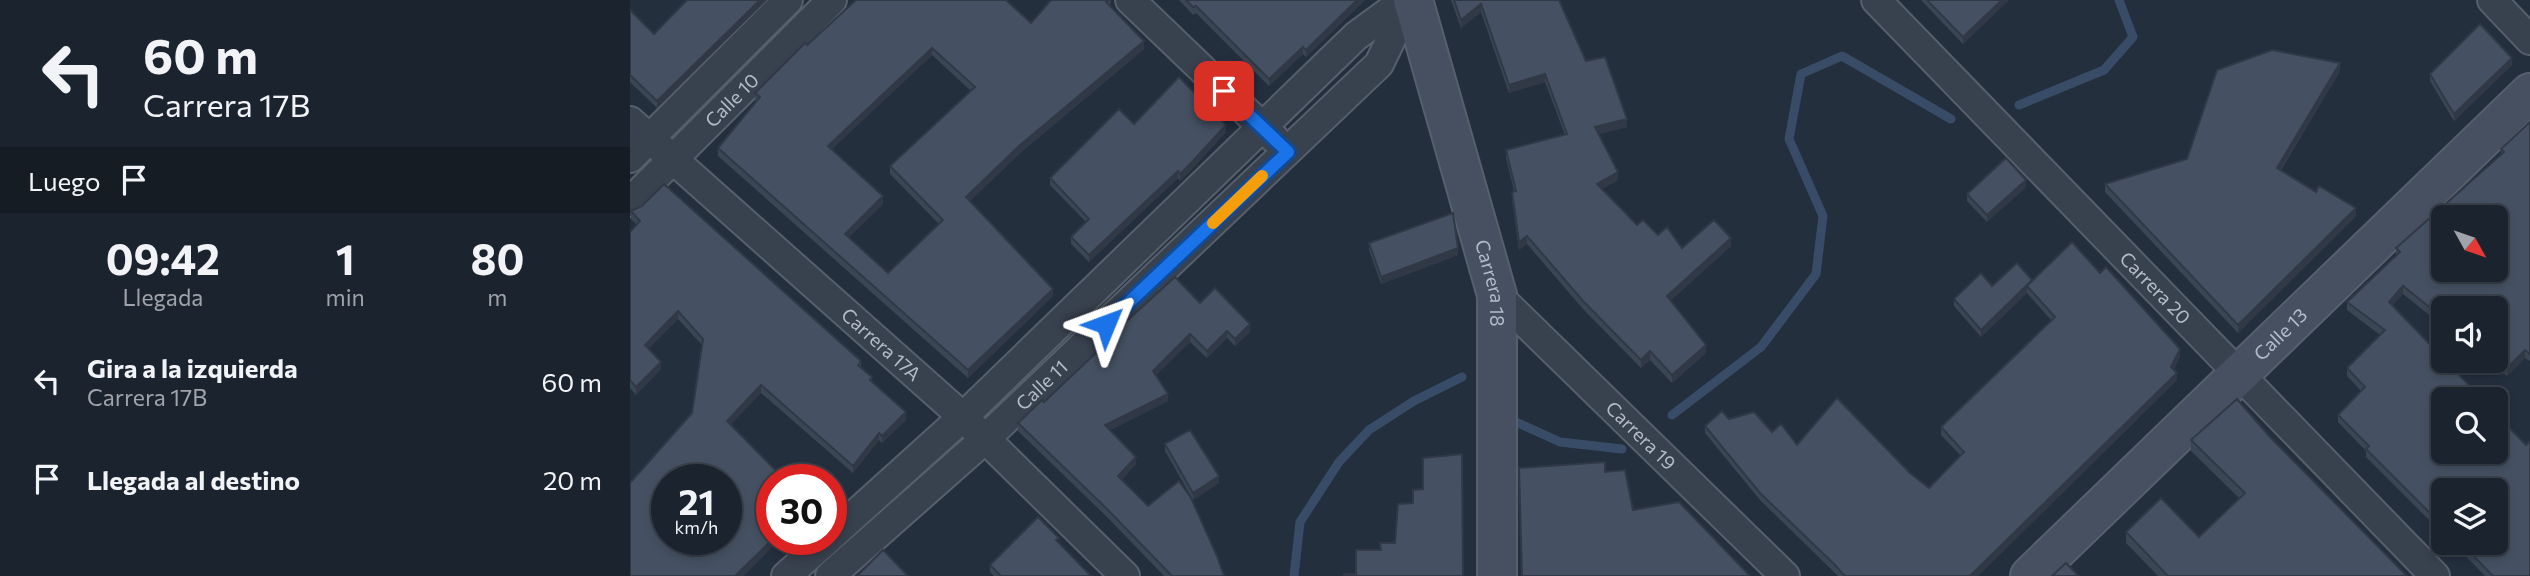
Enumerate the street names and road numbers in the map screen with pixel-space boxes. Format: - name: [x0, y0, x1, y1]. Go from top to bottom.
- street label: Calle 10: [700, 68, 763, 132]
- street label: Carrera 18: [1471, 237, 1509, 327]
- street label: Carrera 20: [2115, 246, 2196, 328]
- street label: Carrera 17A: [837, 303, 926, 385]
- street label: Calle 13: [2248, 303, 2311, 365]
- street label: Calle 11: [1011, 355, 1072, 415]
- street label: Carrera 19: [1602, 396, 1681, 474]

